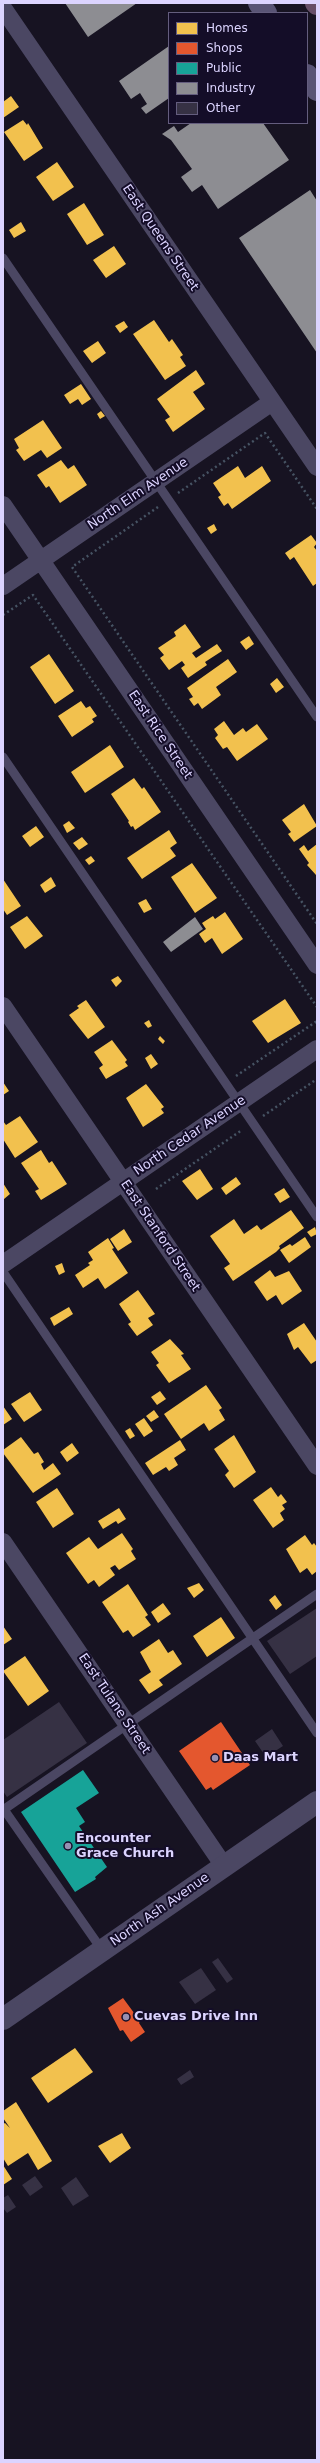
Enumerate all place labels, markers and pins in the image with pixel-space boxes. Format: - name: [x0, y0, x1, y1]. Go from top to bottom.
- place label: Daas Mart: [223, 1750, 298, 1766]
- marker: Daas Mart: [210, 1753, 220, 1763]
- place label: Encounter Grace Church: [76, 1831, 174, 1862]
- marker: Encounter Grace Church: [63, 1841, 73, 1851]
- place label: Cuevas Drive Inn: [134, 2009, 258, 2025]
- marker: Cuevas Drive Inn: [121, 2012, 131, 2022]

